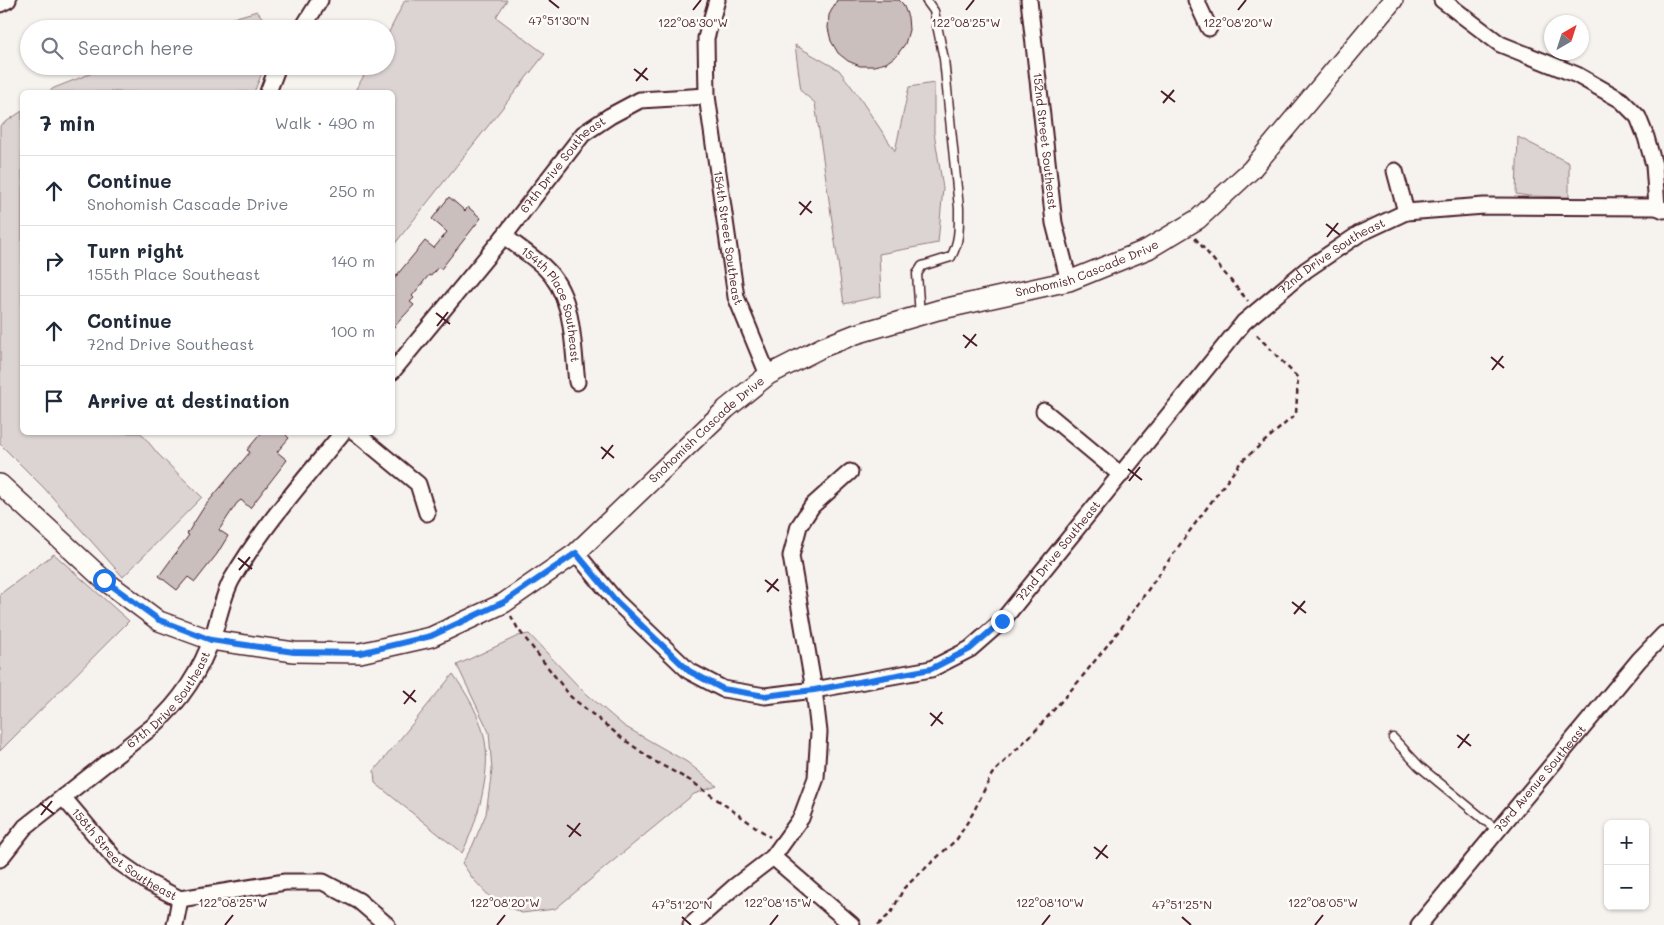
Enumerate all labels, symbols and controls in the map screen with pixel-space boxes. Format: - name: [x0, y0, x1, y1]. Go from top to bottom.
- text: 47°51'30"N: [529, 12, 589, 28]
- text: 122°08'30"W: [658, 14, 728, 30]
- text: 122°08'25"W: [931, 14, 1001, 30]
- text: 122°08'20"W: [1203, 14, 1273, 30]
- north arrow: [1544, 15, 1589, 60]
- search box: [20, 20, 395, 75]
- icon: search: [38, 34, 66, 62]
- text: Search here: [78, 35, 194, 60]
- street label: 152nd Street Southeast: [1030, 72, 1061, 210]
- text: 7 min: [40, 109, 95, 136]
- text: Walk · 490 m: [275, 112, 375, 133]
- street label: 67th Drive Southeast: [516, 112, 608, 216]
- text: Continue: [87, 168, 172, 193]
- street label: 154th Street Southeast: [711, 169, 747, 307]
- icon: ahead: [40, 177, 68, 205]
- text: 250 m: [329, 180, 375, 201]
- text: Snohomish Cascade Drive: [87, 193, 288, 214]
- street label: 72nd Drive Southeast: [1274, 214, 1387, 297]
- street label: Snohomish Cascade Drive: [1014, 235, 1161, 300]
- text: Turn right: [87, 238, 184, 263]
- street label: 154th Place Southeast: [518, 242, 584, 363]
- icon: right: [40, 247, 68, 275]
- text: 140 m: [331, 250, 375, 271]
- text: 155th Place Southeast: [87, 263, 260, 284]
- text: Continue: [87, 308, 172, 333]
- icon: ahead: [40, 317, 68, 345]
- text: 100 m: [330, 320, 375, 341]
- text: 72nd Drive Southeast: [87, 333, 254, 354]
- street label: Snohomish Cascade Drive: [645, 372, 767, 486]
- icon: arrive: [40, 387, 68, 415]
- text: Arrive at destination: [87, 388, 290, 413]
- street label: 72nd Drive Southeast: [1012, 497, 1103, 604]
- route start: [93, 569, 116, 592]
- route end: [991, 610, 1014, 633]
- street label: 67th Drive Southeast: [123, 648, 213, 751]
- street label: 73rd Avenue Southeast: [1490, 721, 1589, 835]
- street label: 158th Street Southeast: [69, 804, 180, 903]
- map controls: [1604, 820, 1649, 910]
- button: +: [1604, 820, 1649, 865]
- button: −: [1604, 865, 1649, 910]
- text: 122°08'25"W: [198, 894, 268, 910]
- text: 122°08'20"W: [470, 894, 540, 910]
- text: 122°08'15"W: [744, 894, 812, 910]
- text: 122°08'10"W: [1016, 894, 1084, 910]
- text: 122°08'05"W: [1288, 894, 1358, 910]
- text: 47°51'20"N: [652, 896, 712, 912]
- text: 47°51'25"N: [1152, 896, 1212, 912]

